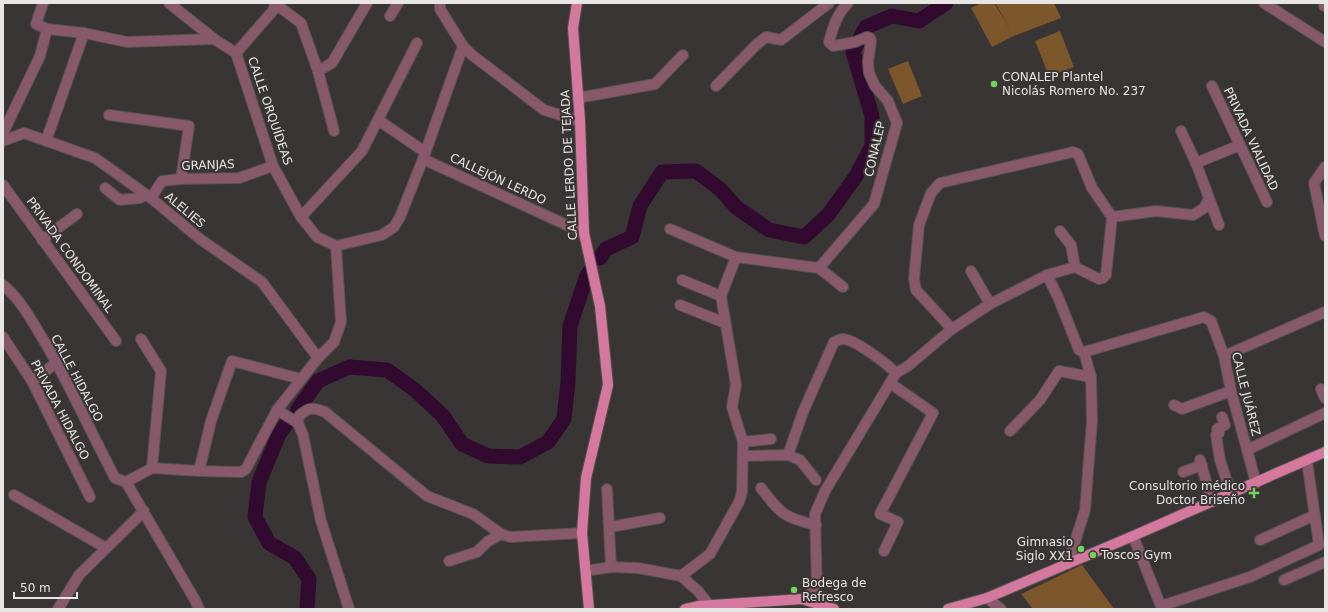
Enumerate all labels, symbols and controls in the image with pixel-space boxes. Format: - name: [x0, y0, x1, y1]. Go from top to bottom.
- street label: CALLE ORQUÍDEAS: [245, 55, 296, 167]
- place label: CONALEP Plantel Nicolás Romero No. 237: [1002, 70, 1146, 98]
- marker: CONALEP Plantel Nicolás Romero No. 237: [989, 79, 999, 89]
- street label: PRIVADA VIALIDAD: [1221, 85, 1281, 193]
- street label: CALLE LERDO DE TEJADA: [558, 89, 580, 241]
- street label: CONALEP: [862, 120, 888, 178]
- street label: CALLEJÓN LERDO: [448, 150, 549, 207]
- street label: GRANJAS: [181, 157, 235, 173]
- street label: ALELIES: [162, 189, 208, 231]
- street label: PRIVADA CONDOMINAL: [23, 195, 117, 316]
- street label: CALLE HIDALGO: [48, 332, 106, 424]
- street label: CALLE JUÁREZ: [1229, 350, 1264, 437]
- street label: PRIVADA HIDALGO: [28, 358, 92, 462]
- place label: Consultorio médico Doctor Briseño: [1129, 479, 1245, 507]
- marker: Consultorio médico Doctor Briseño: [1248, 487, 1260, 499]
- place label: Gimnasio Siglo XX1: [1016, 535, 1073, 563]
- marker: Gimnasio Siglo XX1: [1076, 544, 1086, 554]
- place label: Toscos Gym: [1100, 548, 1172, 562]
- marker: Toscos Gym: [1088, 550, 1098, 560]
- scale bar: [14, 574, 77, 600]
- place label: Bodega de Refresco: [802, 576, 866, 604]
- text: 50 m: [20, 581, 51, 595]
- marker: Bodega de Refresco: [789, 585, 799, 595]

